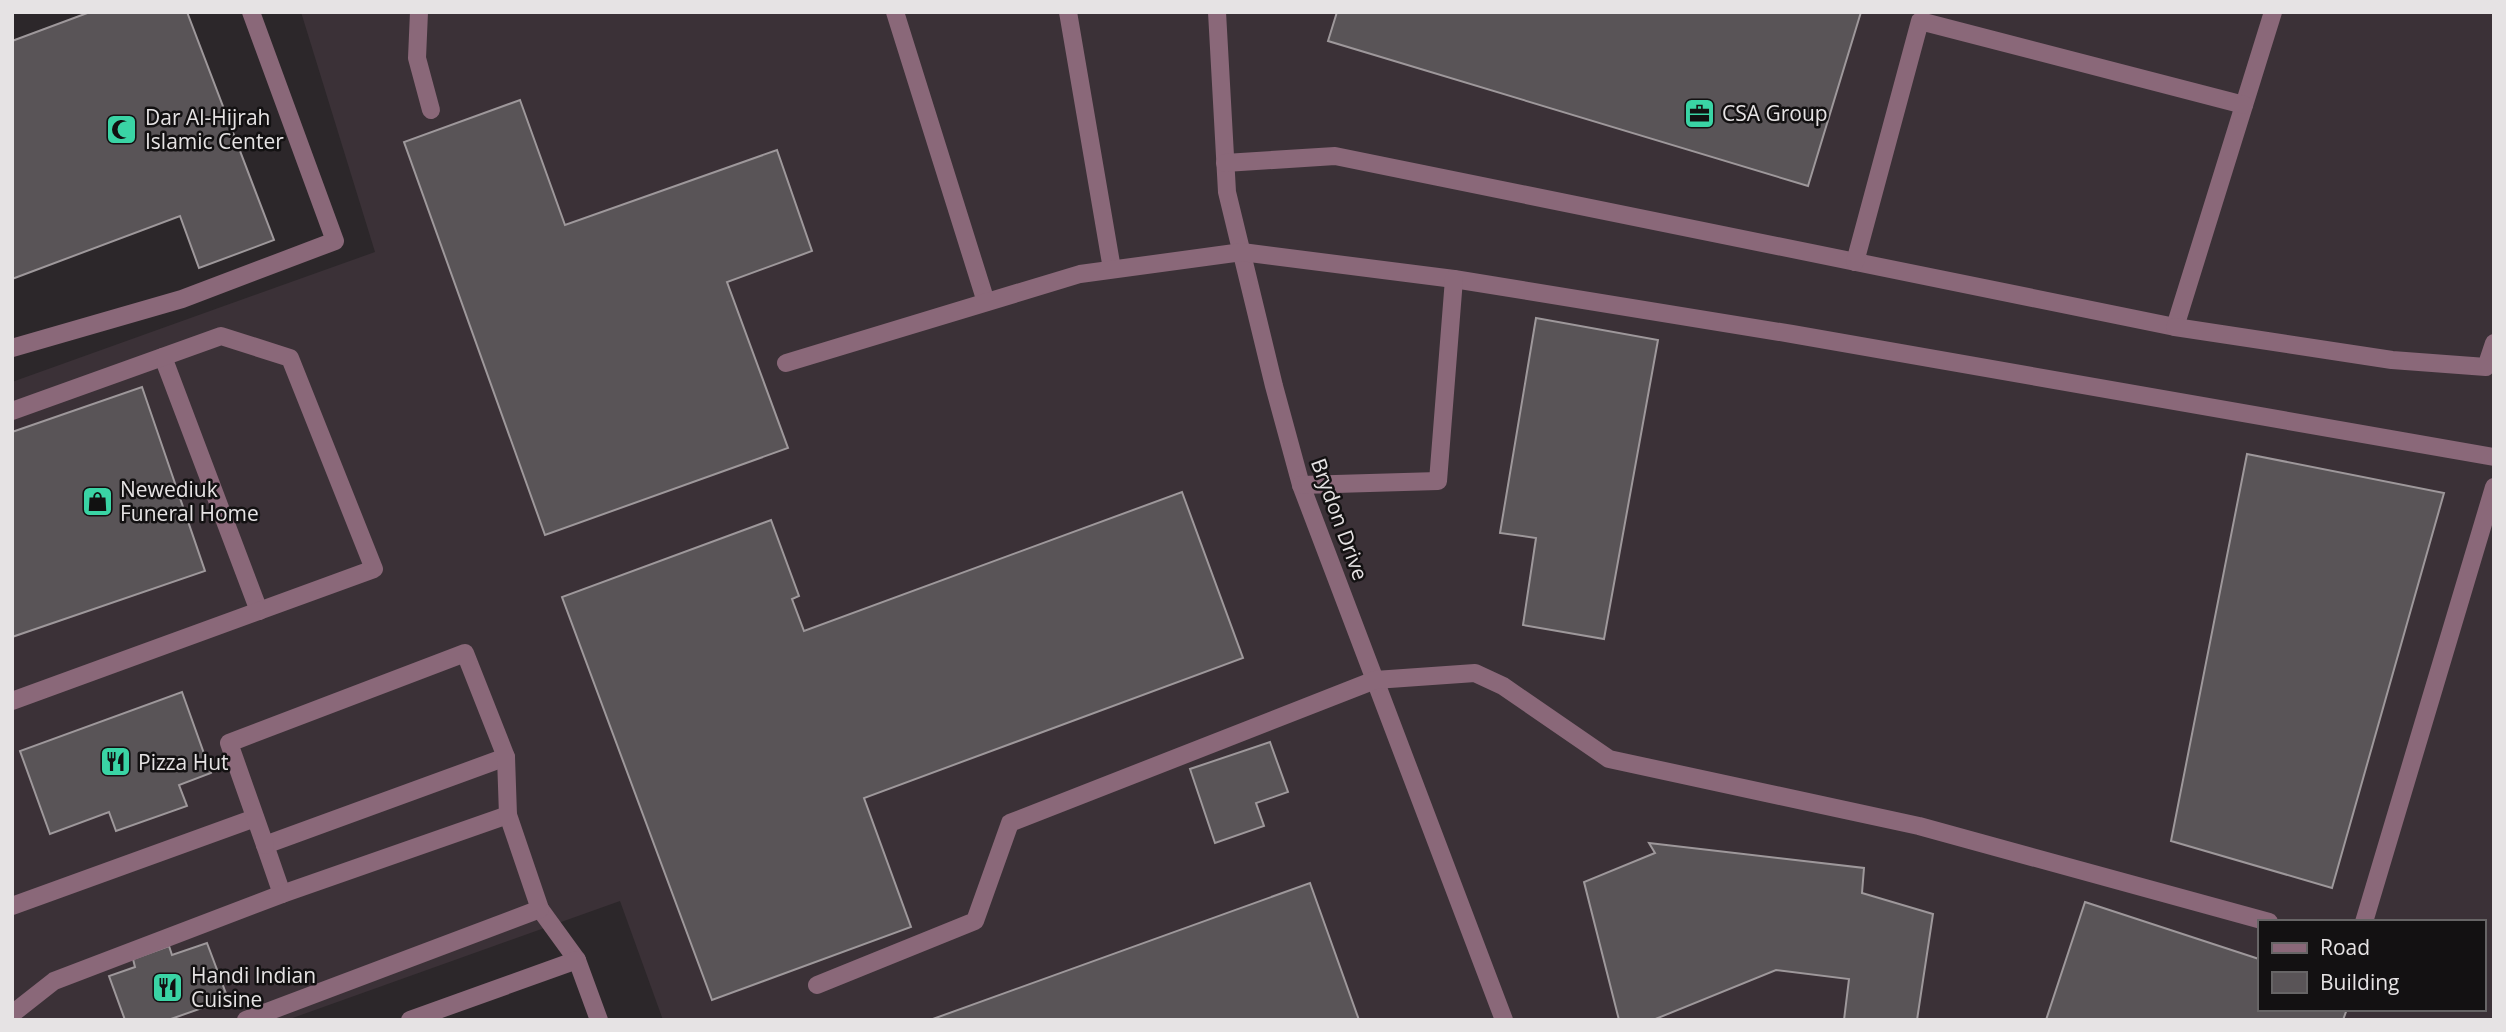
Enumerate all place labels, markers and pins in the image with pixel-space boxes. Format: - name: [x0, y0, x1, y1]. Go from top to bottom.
- office icon: CSA Group: [1682, 96, 1716, 130]
- place label: CSA Group: [1722, 99, 1828, 127]
- place label: Dar Al-Hijrah Islamic Center: [145, 103, 284, 155]
- mosque icon: Dar Al-Hijrah Islamic Center: [105, 112, 139, 146]
- place label: Newediuk Funeral Home: [120, 475, 259, 527]
- shop icon: Newediuk Funeral Home: [80, 484, 114, 518]
- restaurant icon: Pizza Hut: [98, 745, 132, 779]
- place label: Pizza Hut: [138, 748, 229, 776]
- place label: Handi Indian Cuisine: [191, 961, 316, 1013]
- restaurant icon: Handi Indian Cuisine: [151, 970, 185, 1004]

